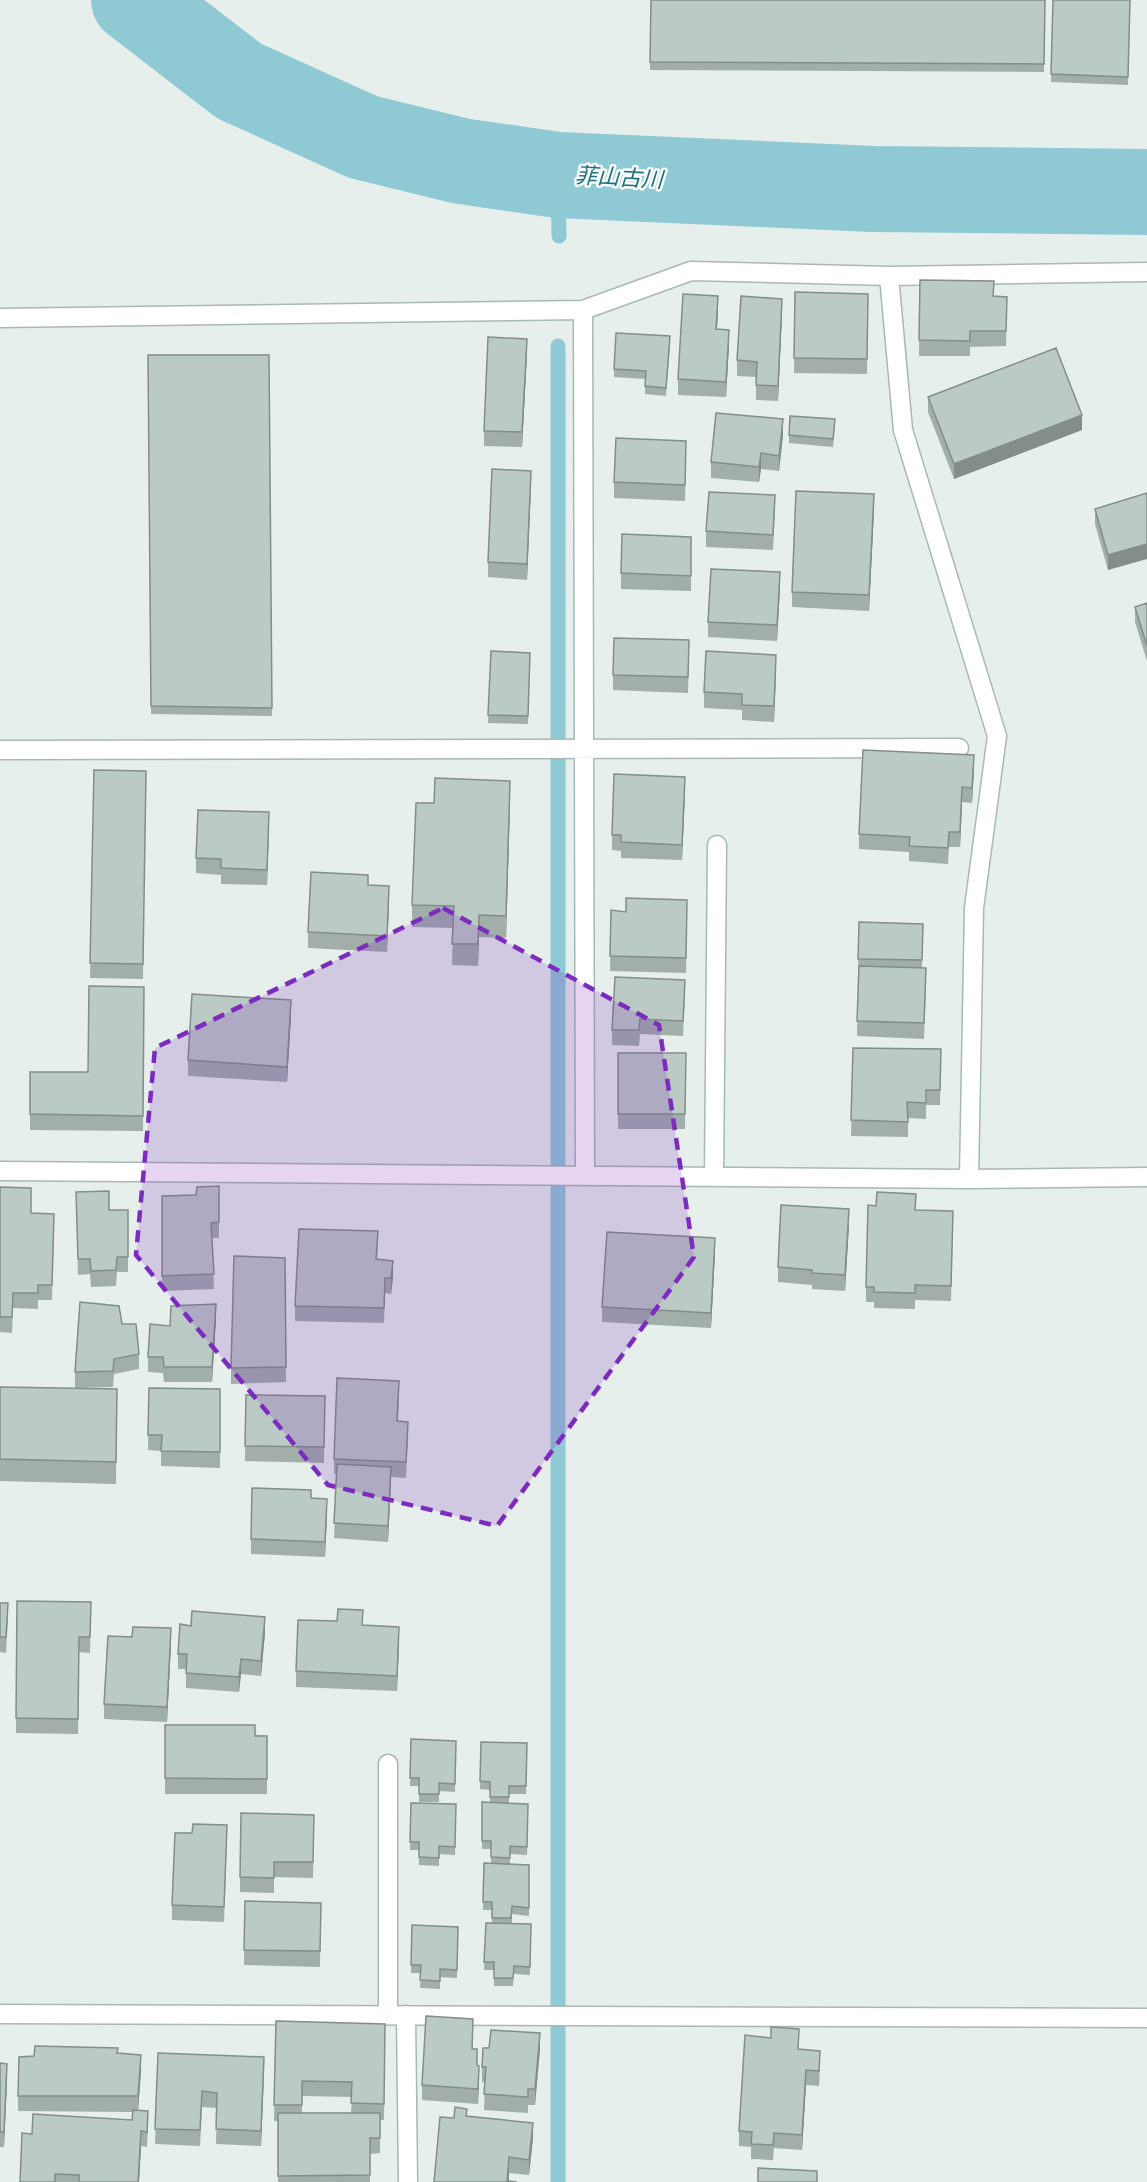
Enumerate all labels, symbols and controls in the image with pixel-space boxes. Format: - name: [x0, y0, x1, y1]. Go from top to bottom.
- water label: 菲山古川: [574, 163, 666, 193]

